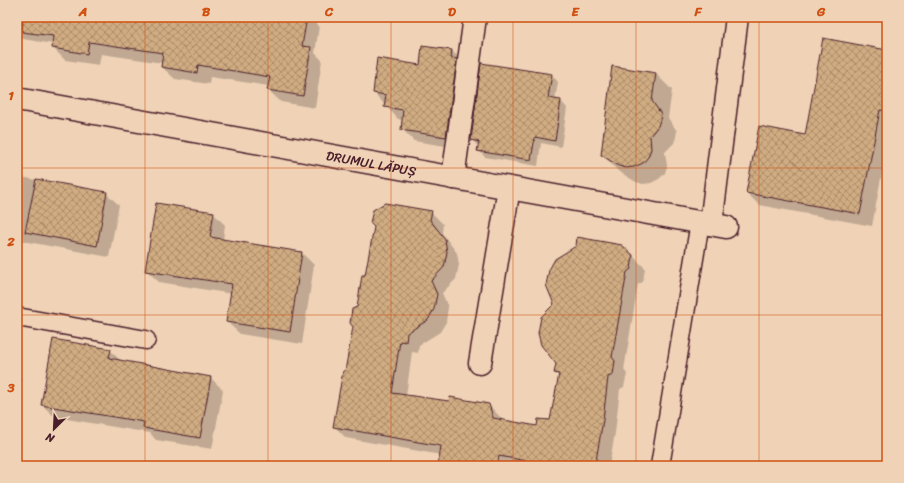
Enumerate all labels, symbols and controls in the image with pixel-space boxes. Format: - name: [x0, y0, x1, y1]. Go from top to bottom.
- text: A: [78, 0, 87, 23]
- text: B: [202, 0, 211, 23]
- text: C: [324, 0, 334, 23]
- text: D: [448, 0, 456, 23]
- text: E: [571, 0, 580, 23]
- text: F: [693, 0, 702, 23]
- text: G: [816, 0, 826, 23]
- text: 1: [8, 84, 14, 107]
- street label: DRUMUL LĂPUȘ: [324, 144, 418, 182]
- text: 2: [6, 230, 15, 253]
- text: 3: [6, 376, 15, 399]
- north arrow: [34, 409, 74, 449]
- text: N: [42, 427, 58, 448]

